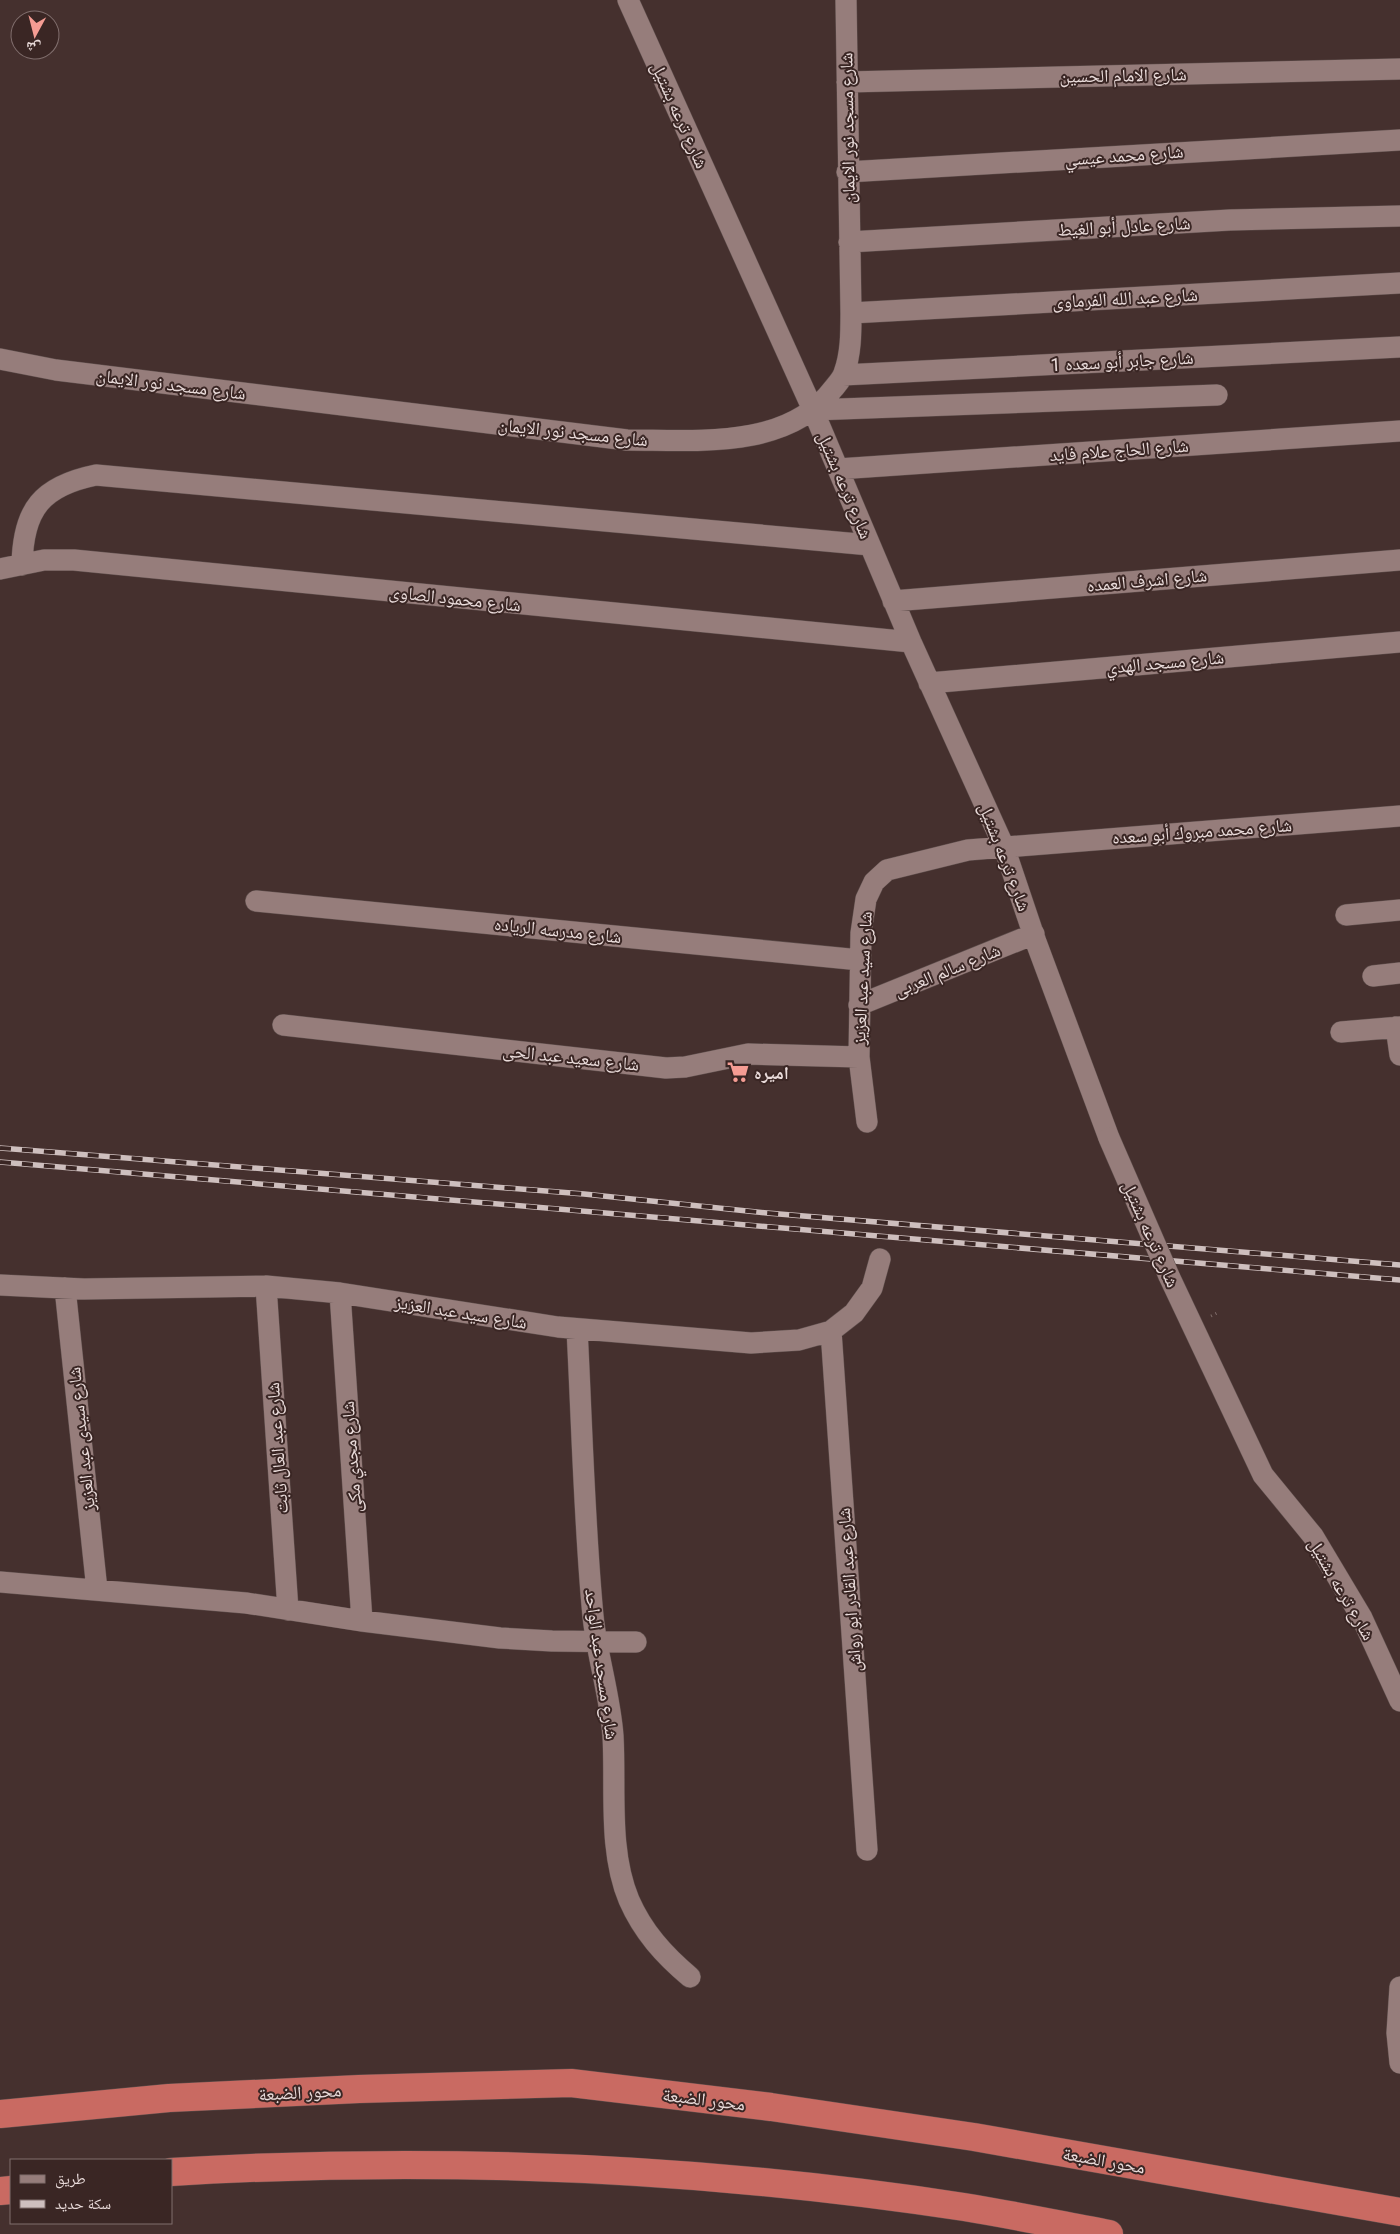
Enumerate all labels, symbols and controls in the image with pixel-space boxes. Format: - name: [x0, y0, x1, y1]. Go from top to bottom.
- north arrow: [10, 10, 60, 60]
- text: ش: [25, 38, 42, 57]
- street label: شارع مسجد نور الايمان: [835, 52, 860, 204]
- street label: شارع ترعه بشتيل: [646, 59, 713, 172]
- street label: شارع الامام الحسين: [1059, 63, 1187, 89]
- street label: شارع محمد عيسي: [1064, 140, 1184, 174]
- street label: شارع عادل أبو الغيط: [1057, 212, 1191, 241]
- street label: شارع عبد الله الفرماوى: [1052, 284, 1198, 313]
- street label: شارع جابر أبو سعده 1: [1050, 347, 1194, 376]
- street label: شارع مسجد نور الايمان: [95, 364, 247, 405]
- street label: شارع مسجد نور الايمان: [497, 414, 649, 451]
- street label: شارع ترعه بشتيل: [812, 428, 877, 542]
- street label: شارع الحاج علام فايد: [1049, 435, 1189, 467]
- street label: شارع اشرف العمده: [1086, 564, 1208, 597]
- street label: شارع محمود الصاوى: [388, 581, 522, 616]
- street label: شارع مسجد الهدي: [1105, 646, 1225, 682]
- street label: شارع ترعه بشتيل: [974, 800, 1035, 914]
- street label: شارع محمد مبروك أبو سعده: [1111, 814, 1293, 849]
- street label: شارع سيد عبد العزيز: [848, 911, 877, 1046]
- street label: شارع مدرسه الرياده: [493, 913, 623, 948]
- street label: شارع سالم العربى: [891, 939, 1004, 1003]
- street label: شارع سعيد عبد الحى: [502, 1039, 640, 1076]
- supermarket icon: اميره: [725, 1059, 751, 1085]
- place label: اميره: [754, 1062, 789, 1083]
- street label: شارع ترعه بشتيل: [1117, 1178, 1184, 1291]
- street label: شارع سيد عبد العزيز: [392, 1291, 529, 1334]
- street label: شارع سيدى عبد العزيز: [63, 1366, 100, 1513]
- street label: شارع عبد العال ثابت: [262, 1382, 293, 1514]
- street label: شارع مجدي مكى: [337, 1400, 370, 1514]
- street label: شارع عبد القادر ابو رواش: [833, 1507, 866, 1673]
- street label: شارع ترعه بشتيل: [1303, 1534, 1380, 1644]
- street label: شارع مسجد عبد الواحد: [580, 1587, 623, 1741]
- street label: محور الضبعة: [258, 2079, 342, 2105]
- street label: محور الضبعة: [661, 2084, 746, 2115]
- street label: محور الضبعة: [1061, 2142, 1147, 2178]
- legend: [10, 2159, 172, 2224]
- text: طريق: [55, 2170, 86, 2189]
- text: سكة حديد: [55, 2195, 111, 2213]

